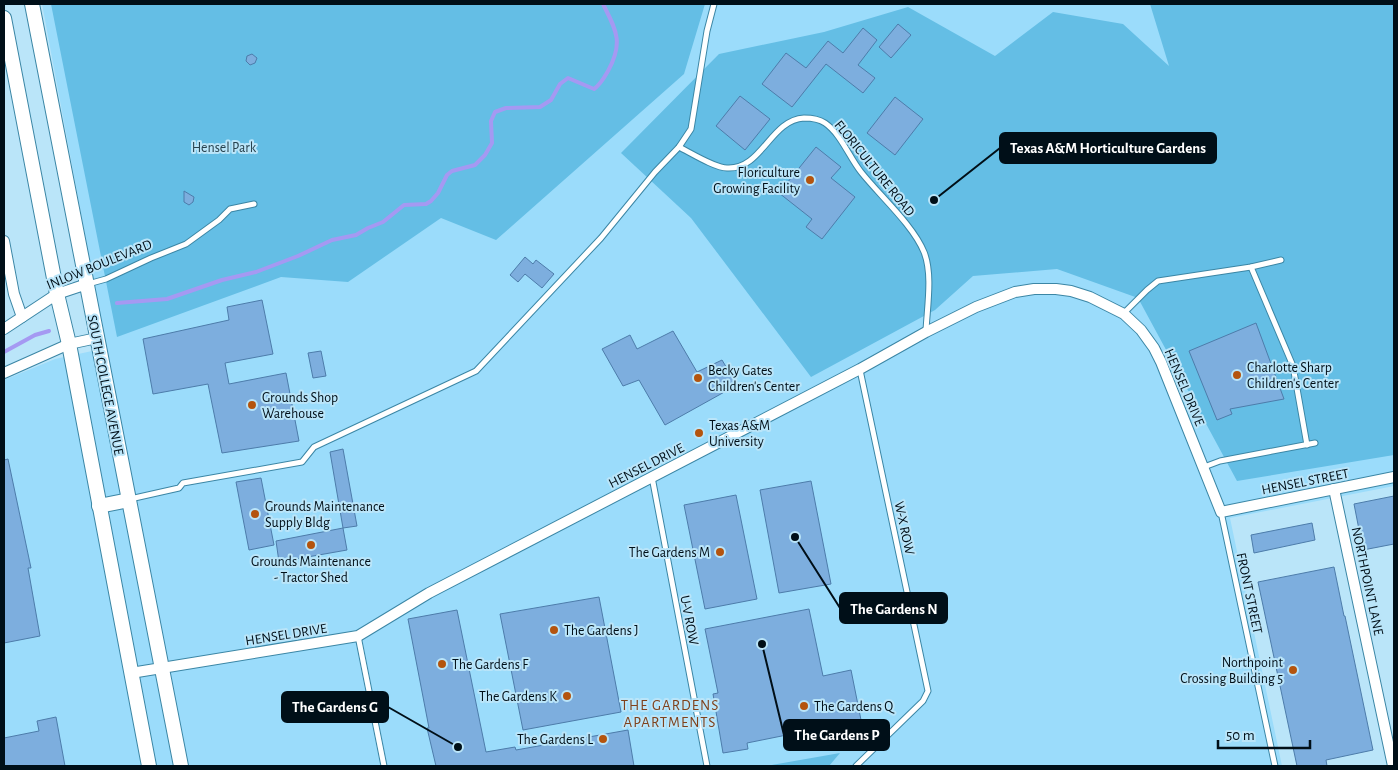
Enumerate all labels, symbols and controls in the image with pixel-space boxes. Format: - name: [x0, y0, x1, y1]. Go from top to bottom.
- street label: FLORICULTURE ROAD: [831, 118, 917, 219]
- callout: Texas A&M Horticulture Gardens: [1000, 133, 1216, 163]
- park label: Hensel Park: [192, 141, 257, 155]
- text: Texas A&M Horticulture Gardens: [1010, 141, 1206, 156]
- place label: Floriculture Growing Facility: [713, 166, 800, 196]
- marker: Floriculture Growing Facility: [804, 174, 816, 186]
- street label: INLOW BOULEVARD: [45, 237, 154, 292]
- street label: SOUTH COLLEGE AVENUE: [85, 314, 126, 457]
- street label: HENSEL DRIVE: [1162, 347, 1207, 428]
- place label: Charlotte Sharp Children's Center: [1247, 361, 1339, 391]
- place label: Becky Gates Children's Center: [708, 364, 800, 394]
- marker: Charlotte Sharp Children's Center: [1231, 369, 1243, 381]
- marker: Becky Gates Children's Center: [692, 372, 704, 384]
- place label: Grounds Shop Warehouse: [262, 391, 338, 421]
- marker: Grounds Shop Warehouse: [246, 399, 258, 411]
- place label: Texas A&M University: [709, 419, 770, 449]
- marker: Texas A&M University: [693, 427, 705, 439]
- street label: HENSEL DRIVE: [607, 441, 687, 491]
- street label: HENSEL STREET: [1260, 467, 1350, 497]
- place label: Grounds Maintenance Supply Bldg: [265, 500, 385, 530]
- street label: W-X ROW: [892, 500, 917, 557]
- marker: Grounds Maintenance Supply Bldg: [249, 508, 261, 520]
- street label: NORTHPOINT LANE: [1349, 526, 1385, 637]
- marker: Grounds Maintenance - Tractor Shed: [305, 539, 317, 551]
- place label: The Gardens M: [629, 546, 710, 560]
- marker: The Gardens M: [714, 546, 726, 558]
- street label: FRONT STREET: [1234, 551, 1264, 635]
- place label: Grounds Maintenance - Tractor Shed: [251, 555, 371, 585]
- callout: The Gardens N: [840, 593, 947, 623]
- street label: U-V ROW: [677, 594, 701, 647]
- text: The Gardens N: [850, 602, 938, 617]
- street label: HENSEL DRIVE: [244, 622, 328, 648]
- marker: The Gardens J: [548, 624, 560, 636]
- place label: The Gardens J: [564, 624, 639, 638]
- place label: Northpoint Crossing Building 5: [1180, 656, 1284, 686]
- marker: The Gardens F: [436, 658, 448, 670]
- place label: The Gardens F: [452, 658, 529, 672]
- marker: Northpoint Crossing Building 5: [1287, 664, 1299, 676]
- place label: The Gardens K: [479, 690, 557, 704]
- marker: The Gardens K: [561, 690, 573, 702]
- callout: The Gardens G: [282, 692, 388, 722]
- district label: THE GARDENS APARTMENTS: [621, 698, 719, 730]
- text: The Gardens G: [292, 700, 378, 715]
- marker: The Gardens Q: [798, 700, 810, 712]
- place label: The Gardens Q: [814, 700, 895, 714]
- scale bar: [1218, 718, 1310, 750]
- callout: The Gardens P: [784, 720, 889, 750]
- text: The Gardens P: [794, 728, 880, 743]
- text: 50 m: [1226, 728, 1255, 743]
- place label: The Gardens L: [517, 733, 593, 747]
- marker: The Gardens L: [597, 733, 609, 745]

